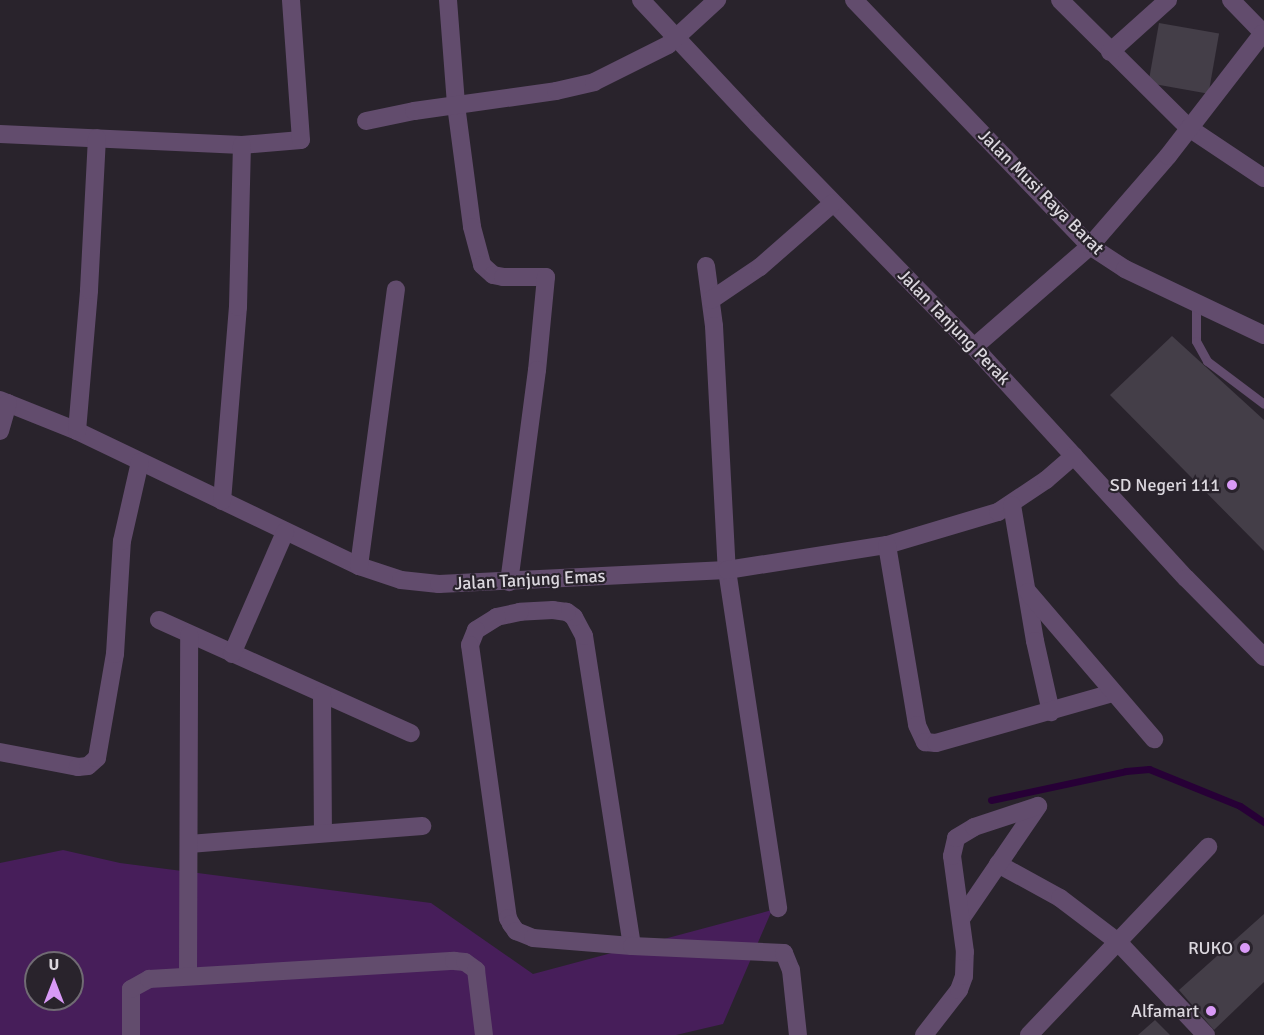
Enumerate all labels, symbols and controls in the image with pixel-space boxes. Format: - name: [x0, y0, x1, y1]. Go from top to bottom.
- street label: Jalan Musi Raya Barat: [974, 125, 1108, 259]
- street label: Jalan Tanjung Perak: [893, 264, 1015, 390]
- place label: SD Negeri 111: [1110, 474, 1220, 496]
- marker: SD Negeri 111: [1225, 478, 1239, 492]
- street label: Jalan Tanjung Emas: [454, 565, 606, 595]
- place label: RUKO: [1188, 937, 1233, 959]
- marker: RUKO: [1238, 941, 1252, 955]
- north arrow: [24, 951, 84, 1011]
- text: U: [49, 955, 59, 975]
- place label: Alfamart: [1131, 1000, 1199, 1022]
- marker: Alfamart: [1204, 1004, 1218, 1018]

